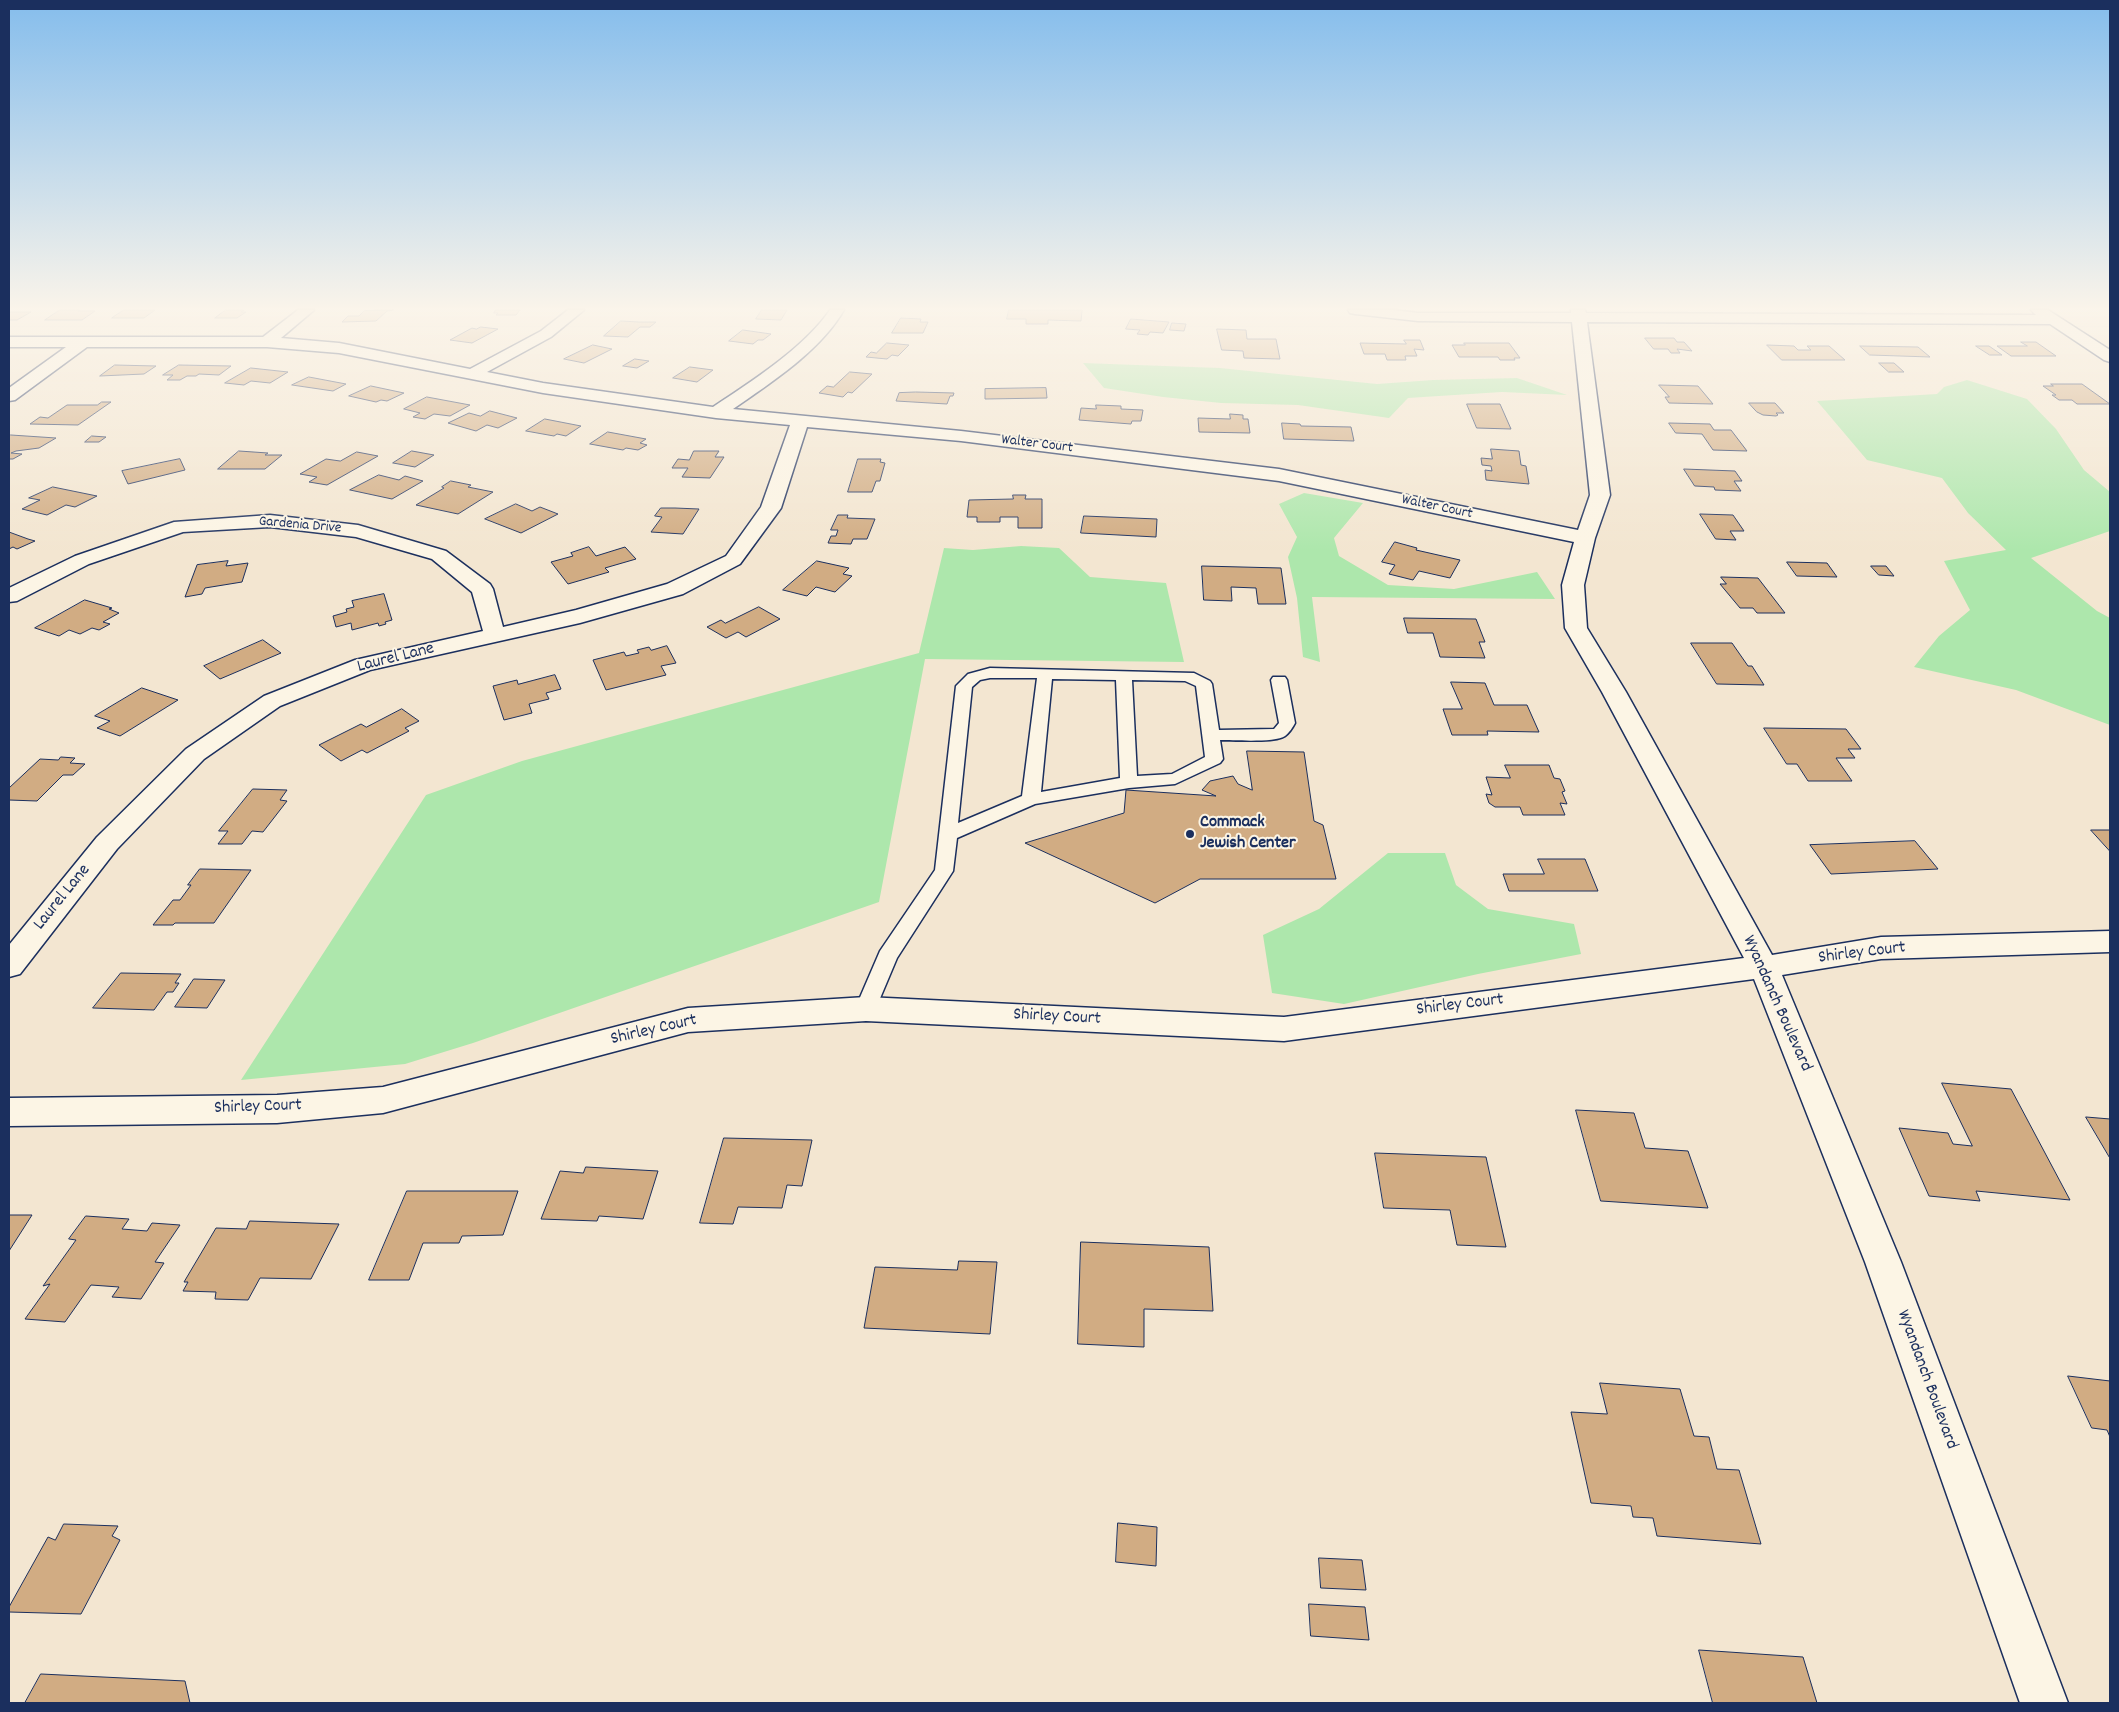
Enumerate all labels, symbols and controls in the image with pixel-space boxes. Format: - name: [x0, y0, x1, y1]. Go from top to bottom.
- street label: Walter Court: [1000, 432, 1074, 458]
- street label: Walter Court: [1400, 492, 1474, 524]
- street label: Gardenia Drive: [258, 513, 342, 539]
- street label: Laurel Lane: [355, 639, 437, 679]
- place label: Commack Jewish Center: [1200, 813, 1296, 856]
- marker: Commack Jewish Center: [1184, 828, 1196, 840]
- street label: Laurel Lane: [30, 861, 96, 935]
- street label: Wyandanch Boulevard: [1736, 933, 1816, 1075]
- street label: Shirley Court: [1817, 938, 1907, 970]
- street label: Shirley Court: [1415, 990, 1505, 1022]
- street label: Shirley Court: [1013, 1005, 1101, 1031]
- street label: Shirley Court: [609, 1011, 699, 1051]
- street label: Shirley Court: [214, 1096, 302, 1120]
- street label: Wyandanch Boulevard: [1891, 1307, 1961, 1453]

